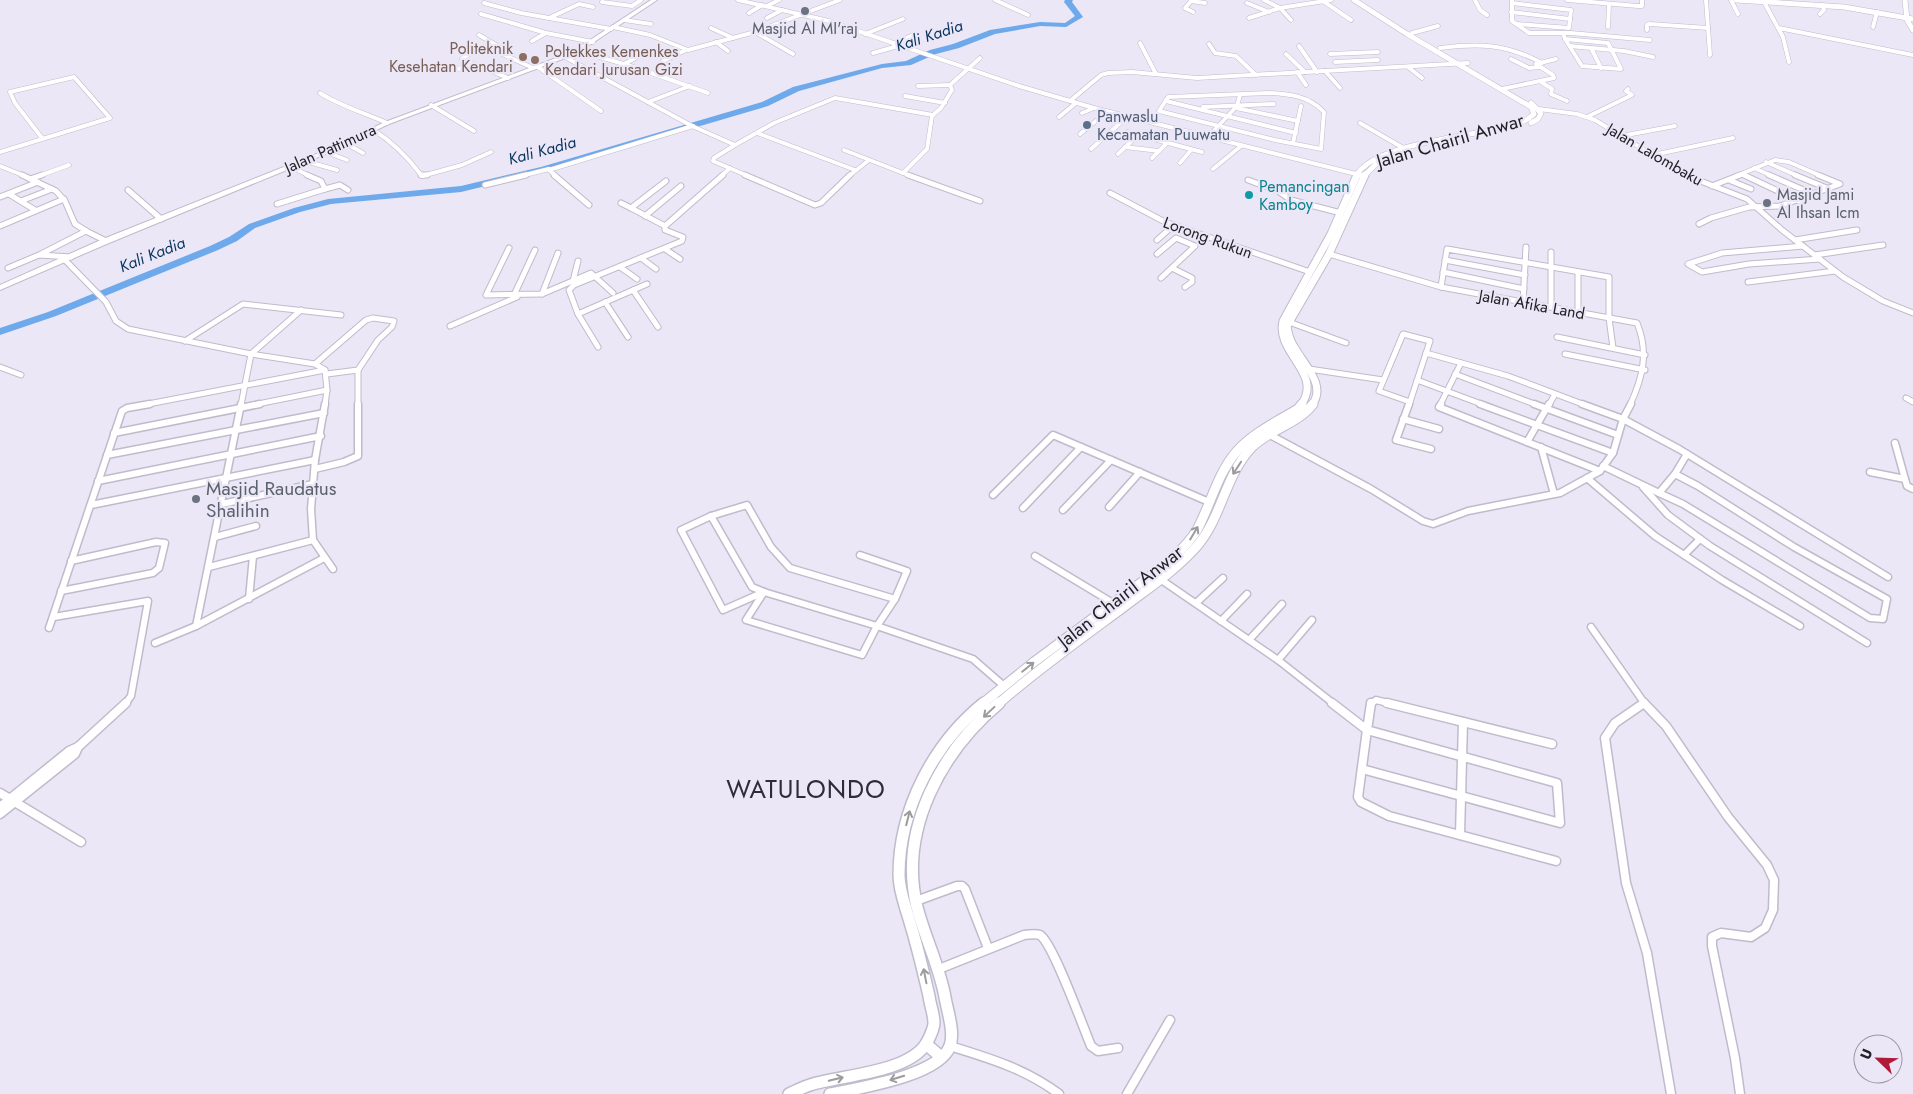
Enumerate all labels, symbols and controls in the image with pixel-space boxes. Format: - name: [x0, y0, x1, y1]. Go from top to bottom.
- marker: Masjid Al MI'raj: [799, 5, 811, 17]
- water label: Kali Kadia: [893, 14, 966, 57]
- place label: Masjid Al MI'raj: [752, 17, 858, 40]
- place label: Politeknik Kesehatan Kendari: [389, 37, 514, 78]
- place label: Poltekkes Kemenkes Kendari Jurusan Gizi: [545, 40, 683, 81]
- marker: Politeknik Kesehatan Kendari: [517, 51, 529, 63]
- marker: Poltekkes Kemenkes Kendari Jurusan Gizi: [529, 54, 541, 66]
- place label: Panwaslu Kecamatan Puuwatu: [1097, 105, 1230, 146]
- street label: Jalan Chairil Anwar: [1370, 106, 1528, 175]
- street label: Jalan Lalombaku: [1600, 116, 1707, 191]
- street label: Jalan Pattimura: [279, 118, 380, 180]
- marker: Panwaslu Kecamatan Puuwatu: [1081, 119, 1093, 131]
- water label: Kali Kadia: [506, 130, 579, 171]
- place label: Pemancingan Kamboy: [1259, 175, 1350, 216]
- place label: Masjid Jami Al Ihsan Icm: [1777, 183, 1860, 224]
- marker: Pemancingan Kamboy: [1243, 189, 1255, 201]
- marker: Masjid Jami Al Ihsan Icm: [1761, 197, 1773, 209]
- street label: Lorong Rukun: [1160, 211, 1256, 264]
- water label: Kali Kadia: [116, 231, 189, 278]
- street label: Jalan Afika Land: [1475, 283, 1587, 325]
- one-way arrow: [1232, 460, 1242, 474]
- place label: Masjid Raudatus Shalihin: [206, 475, 337, 524]
- marker: Masjid Raudatus Shalihin: [190, 493, 202, 505]
- one-way arrow: [1190, 526, 1200, 540]
- street label: Jalan Chairil Anwar: [1050, 539, 1189, 656]
- one-way arrow: [1021, 661, 1034, 672]
- one-way arrow: [982, 706, 995, 718]
- district label: WATULONDO: [726, 771, 886, 807]
- one-way arrow: [904, 811, 913, 827]
- one-way arrow: [920, 969, 929, 985]
- north arrow: [1853, 1034, 1903, 1084]
- text: U: [1855, 1045, 1877, 1062]
- one-way arrow: [827, 1074, 843, 1083]
- one-way arrow: [890, 1074, 906, 1084]

